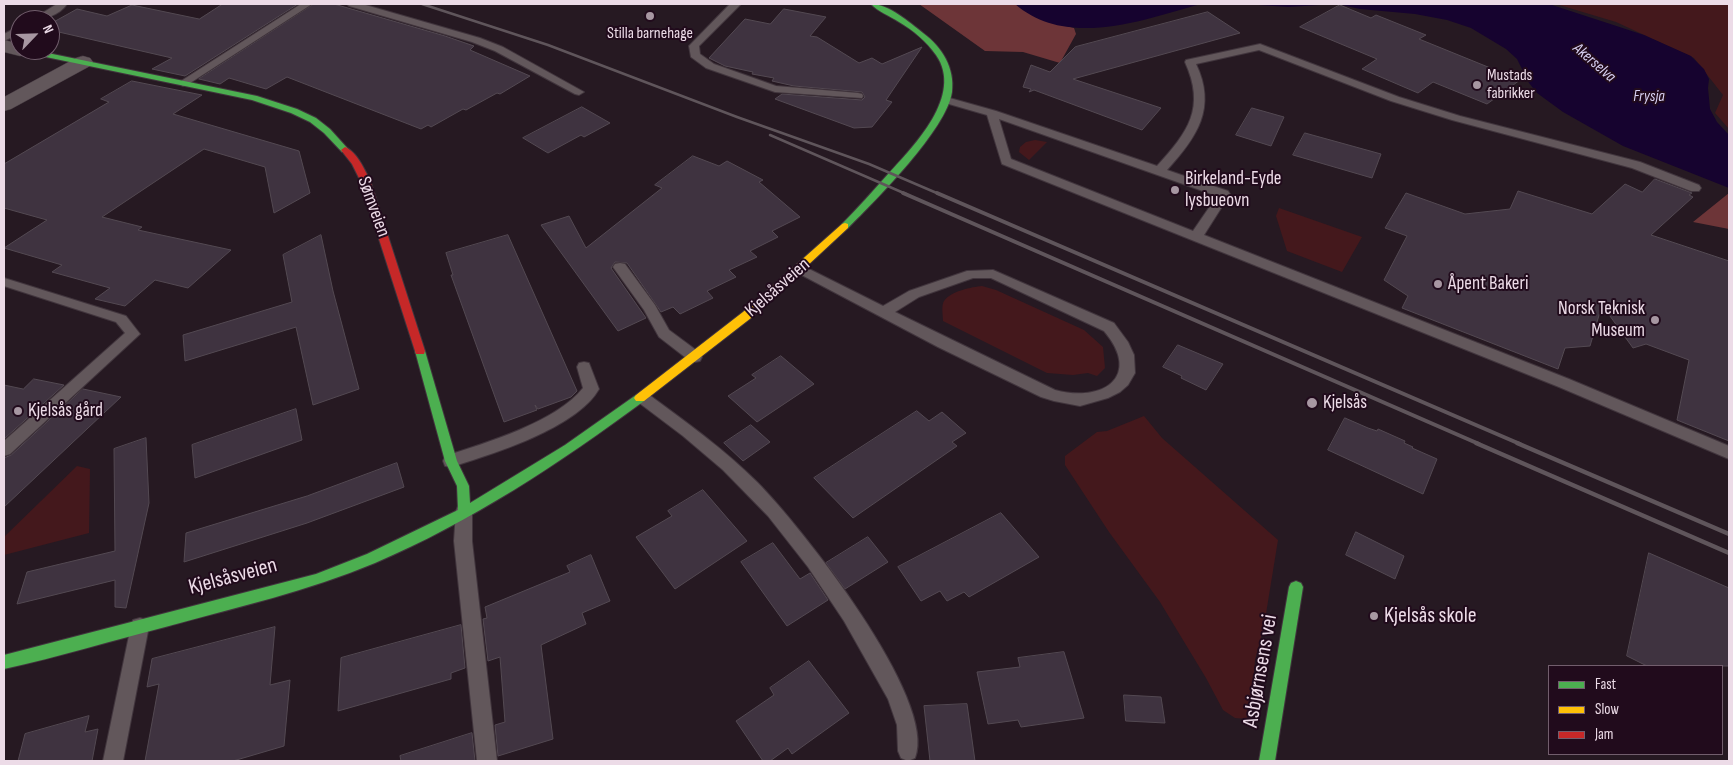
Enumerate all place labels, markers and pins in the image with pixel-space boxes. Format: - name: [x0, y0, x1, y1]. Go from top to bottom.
- marker: Stilla barnehage: [644, 10, 656, 22]
- place label: Stilla barnehage: [607, 24, 693, 44]
- place label: Mustads fabrikker: [1487, 66, 1535, 104]
- marker: Mustads fabrikker: [1471, 79, 1483, 91]
- place label: Birkeland-Eyde lysbueovn: [1185, 168, 1282, 212]
- marker: Birkeland-Eyde lysbueovn: [1169, 184, 1181, 196]
- place label: Åpent Bakeri: [1448, 273, 1528, 295]
- marker: Åpent Bakeri: [1432, 278, 1444, 290]
- place label: Norsk Teknisk Museum: [1558, 298, 1645, 342]
- marker: Norsk Teknisk Museum: [1649, 314, 1661, 326]
- place label: Kjelsås: [1323, 392, 1367, 414]
- marker: Kjelsås: [1305, 396, 1319, 410]
- place label: Kjelsås gård: [28, 400, 103, 422]
- marker: Kjelsås gård: [12, 405, 24, 417]
- place label: Kjelsås skole: [1384, 603, 1477, 629]
- marker: Kjelsås skole: [1368, 610, 1380, 622]

